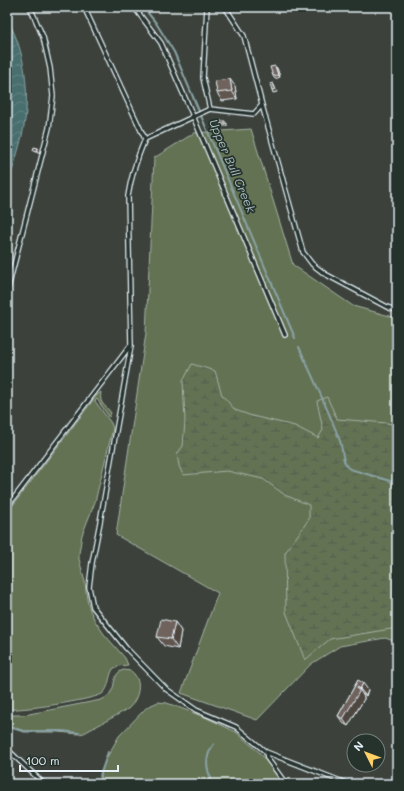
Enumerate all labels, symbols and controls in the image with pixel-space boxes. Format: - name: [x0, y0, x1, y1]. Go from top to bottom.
- water label: Upper Bull Creek: [206, 117, 260, 215]
- north arrow: [346, 733, 386, 773]
- text: N: [350, 738, 367, 754]
- scale bar: [20, 747, 118, 773]
- text: 100 m: [26, 752, 60, 768]

